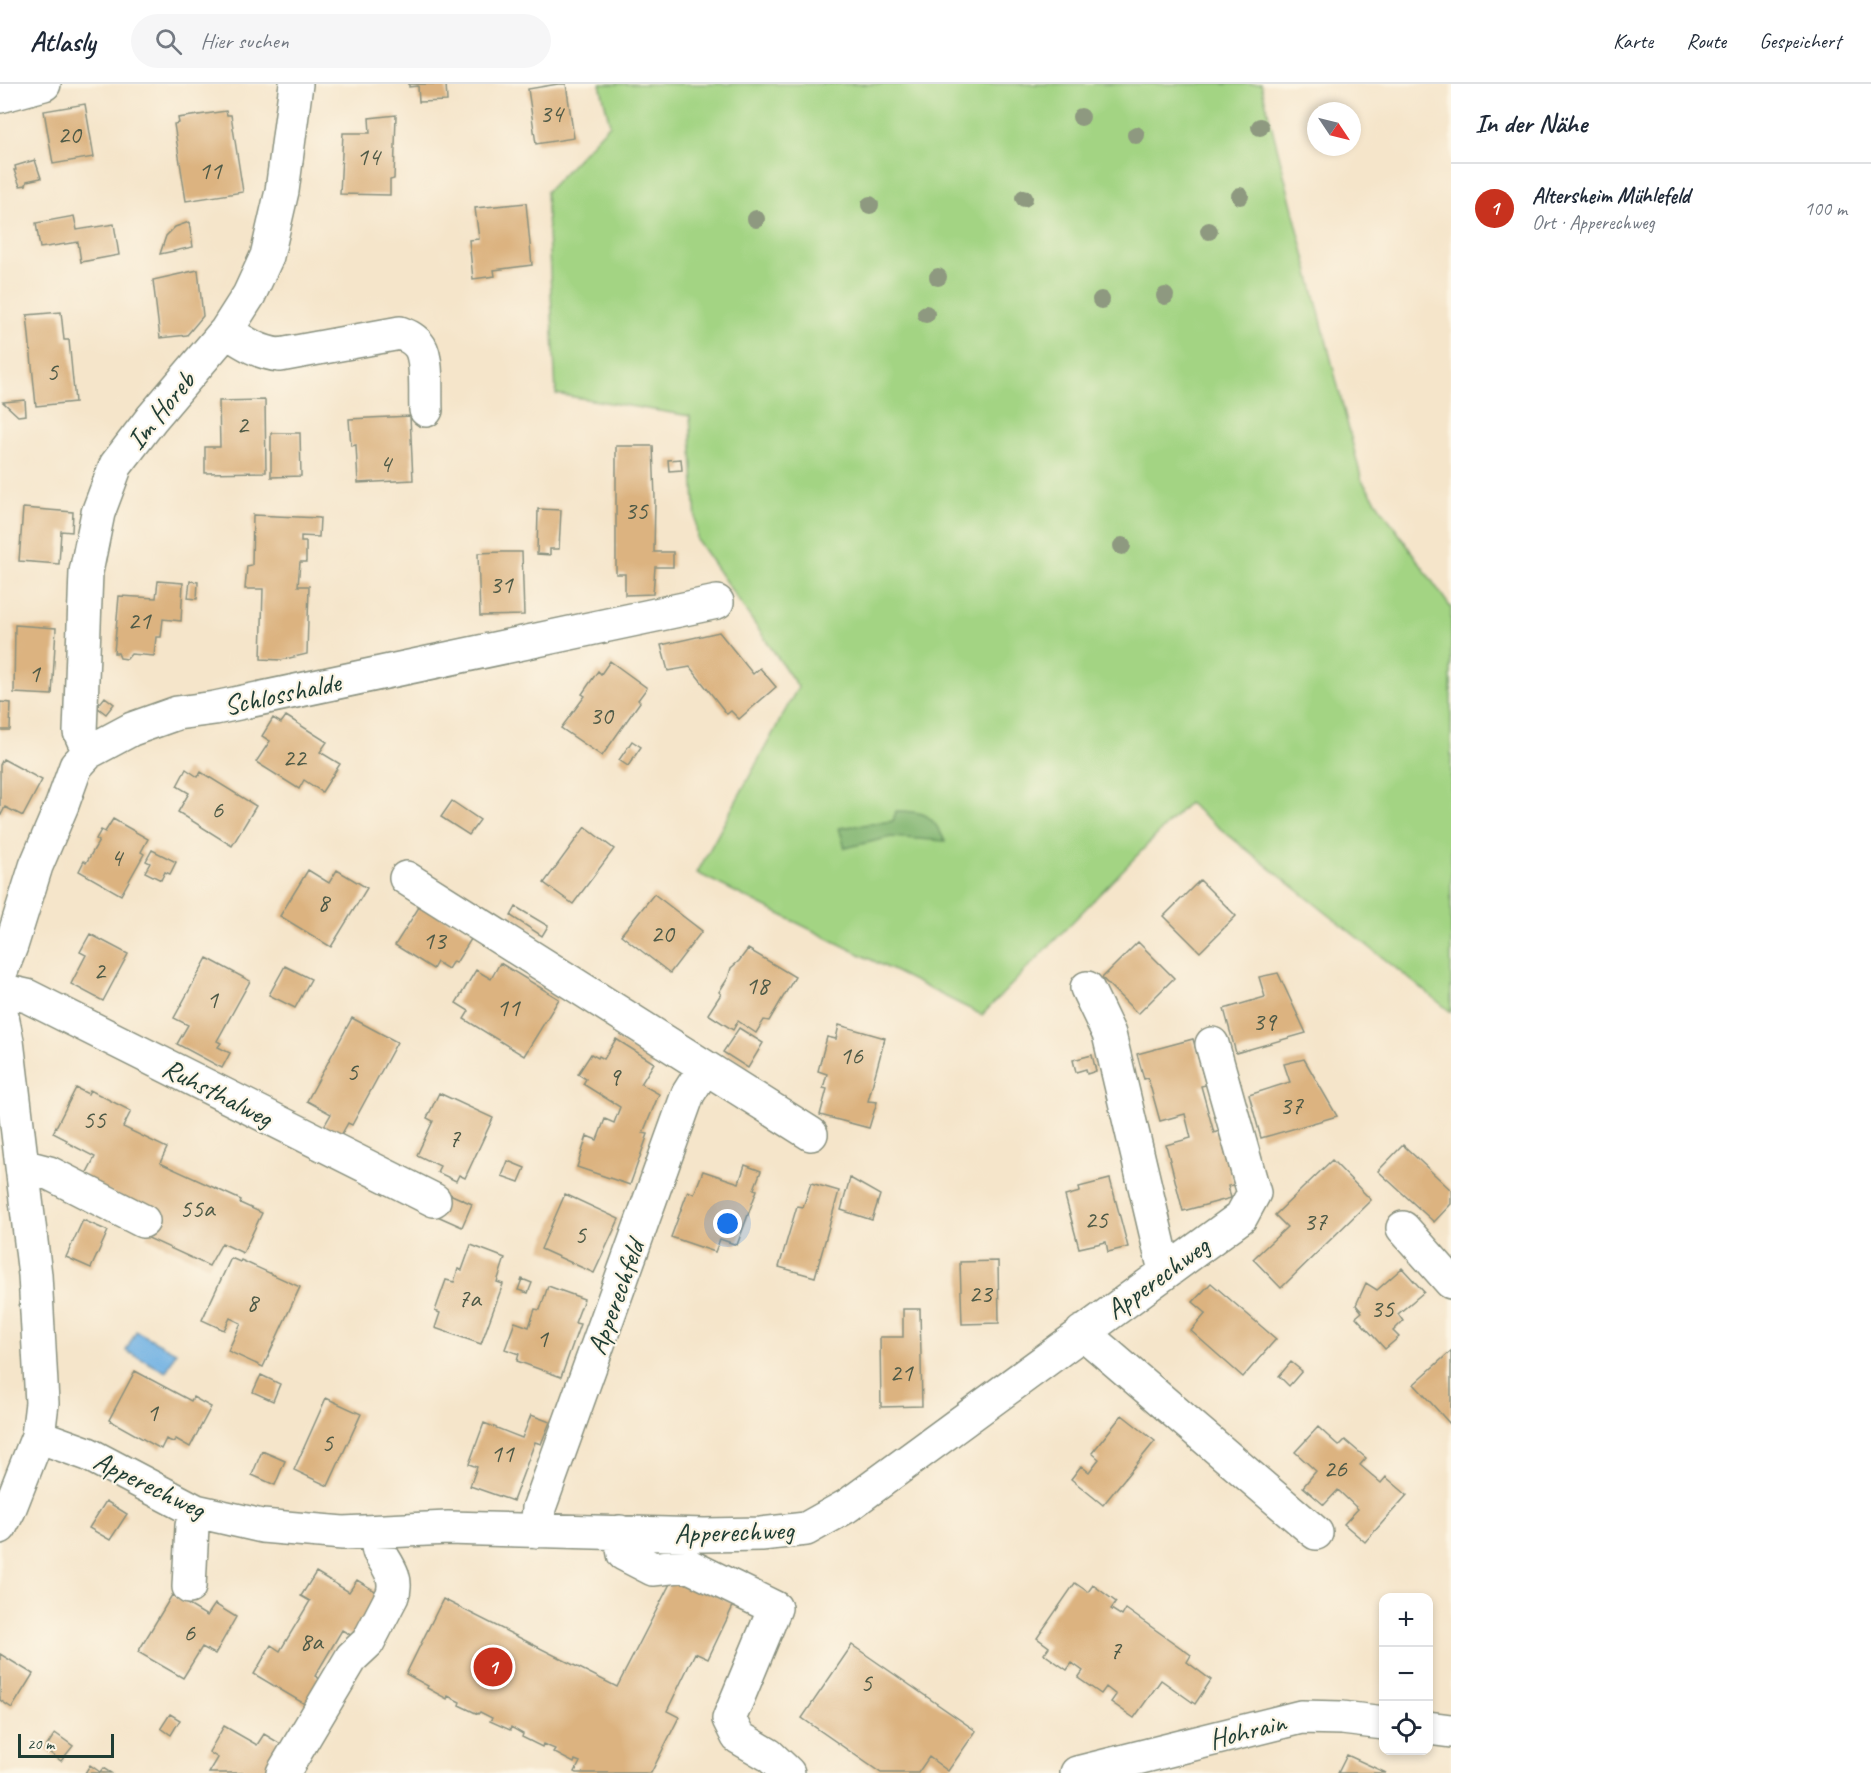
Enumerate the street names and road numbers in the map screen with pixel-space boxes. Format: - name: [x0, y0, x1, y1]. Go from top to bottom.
- street label: Im Horeb: [118, 363, 204, 457]
- street label: Schlosshalde: [221, 664, 345, 723]
- street label: Ruhsthalweg: [157, 1050, 280, 1135]
- street label: Apperechweg: [1099, 1227, 1217, 1327]
- street label: Apperechfeld: [579, 1231, 654, 1359]
- street label: Apperechweg: [88, 1442, 212, 1527]
- street label: Apperechweg: [674, 1512, 795, 1551]
- street label: Hohrain: [1205, 1704, 1290, 1757]

